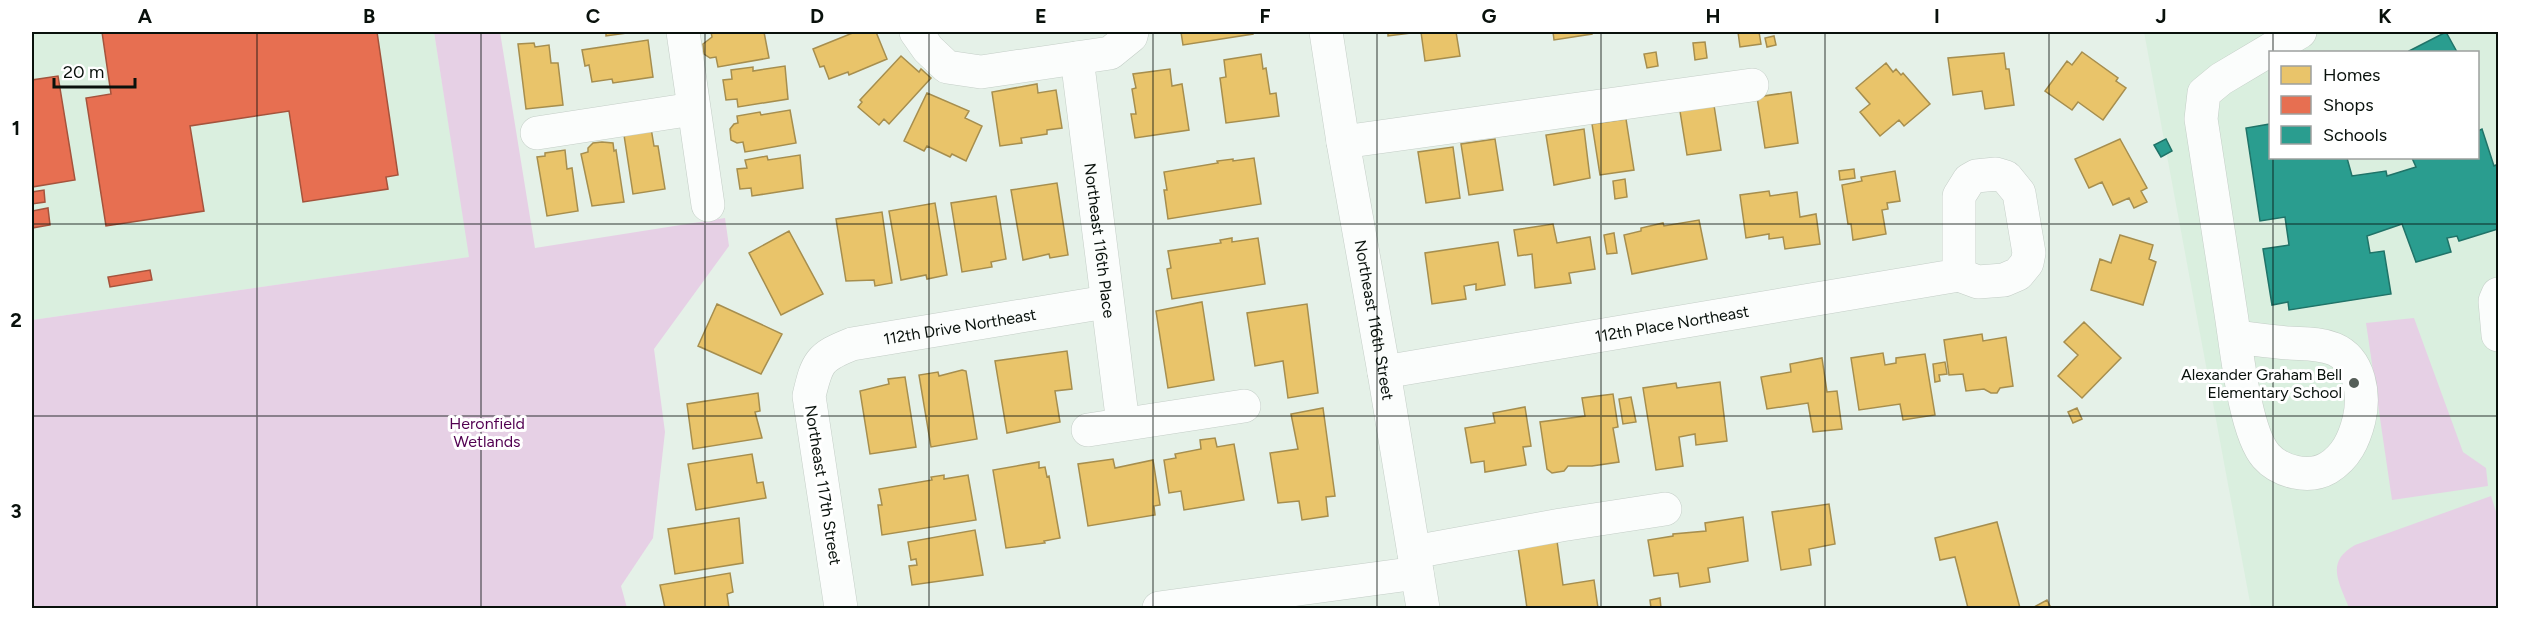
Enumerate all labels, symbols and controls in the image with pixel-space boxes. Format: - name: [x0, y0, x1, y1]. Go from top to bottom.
- text: A: [138, 4, 153, 28]
- text: B: [363, 4, 375, 28]
- text: C: [586, 4, 600, 28]
- text: D: [810, 4, 824, 28]
- text: E: [1035, 4, 1047, 28]
- text: F: [1259, 4, 1271, 28]
- text: G: [1482, 4, 1497, 28]
- text: H: [1706, 4, 1721, 28]
- text: I: [1934, 4, 1940, 28]
- text: J: [2155, 4, 2167, 28]
- text: K: [2378, 4, 2392, 28]
- scale bar: [54, 51, 135, 89]
- legend: [2269, 51, 2479, 159]
- text: 20 m: [63, 61, 104, 83]
- text: Homes: [2323, 64, 2381, 86]
- text: Shops: [2323, 94, 2374, 116]
- text: 1: [12, 116, 20, 140]
- text: Schools: [2323, 124, 2387, 146]
- street label: Northeast 116th Place: [1081, 162, 1119, 319]
- street label: Northeast 116th Street: [1351, 238, 1398, 402]
- street label: 112th Place Northeast: [1593, 301, 1750, 346]
- street label: 112th Drive Northeast: [882, 304, 1038, 348]
- text: 2: [10, 308, 22, 332]
- place label: Alexander Graham Bell Elementary School: [2181, 365, 2342, 402]
- marker: Alexander Graham Bell Elementary School: [2347, 376, 2361, 390]
- street label: Northeast 117th Street: [801, 404, 845, 566]
- park label: Heronfield Wetlands: [449, 414, 525, 451]
- text: 3: [10, 499, 22, 523]

